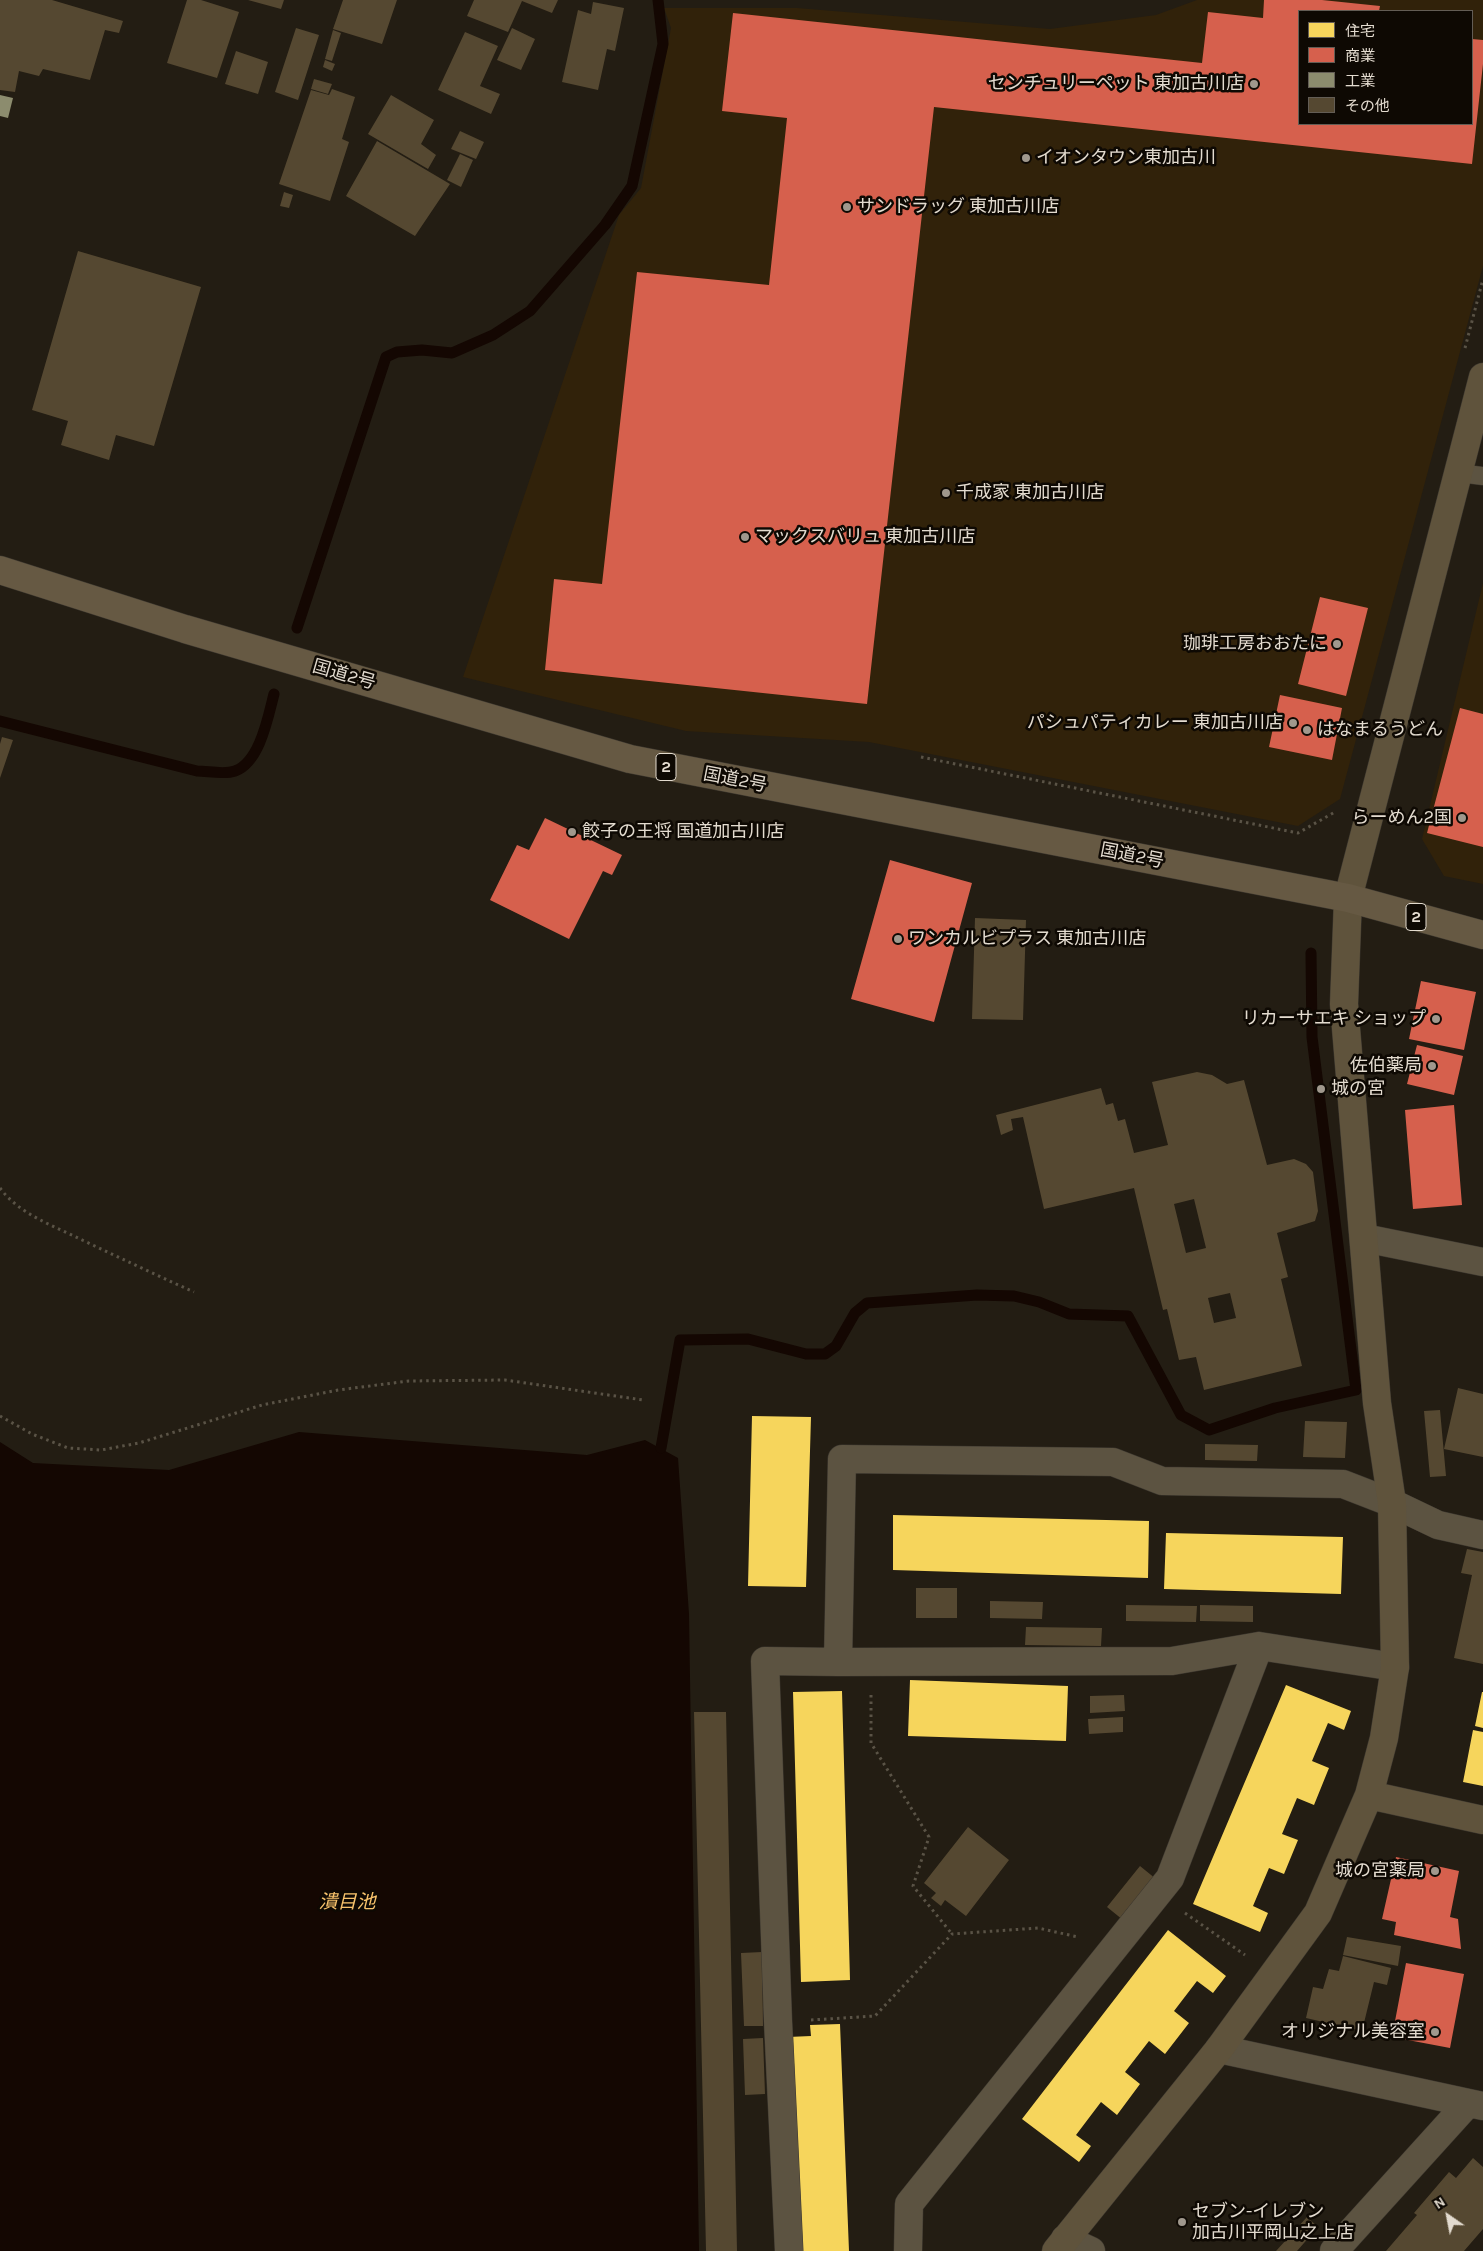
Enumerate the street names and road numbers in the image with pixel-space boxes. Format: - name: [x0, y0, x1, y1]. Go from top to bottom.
- street label: 国道2号: [310, 656, 378, 694]
- road number: 2: [656, 754, 676, 780]
- street label: 国道2号: [701, 763, 769, 797]
- street label: 国道2号: [1098, 839, 1166, 873]
- road number: 2: [1406, 904, 1426, 930]

